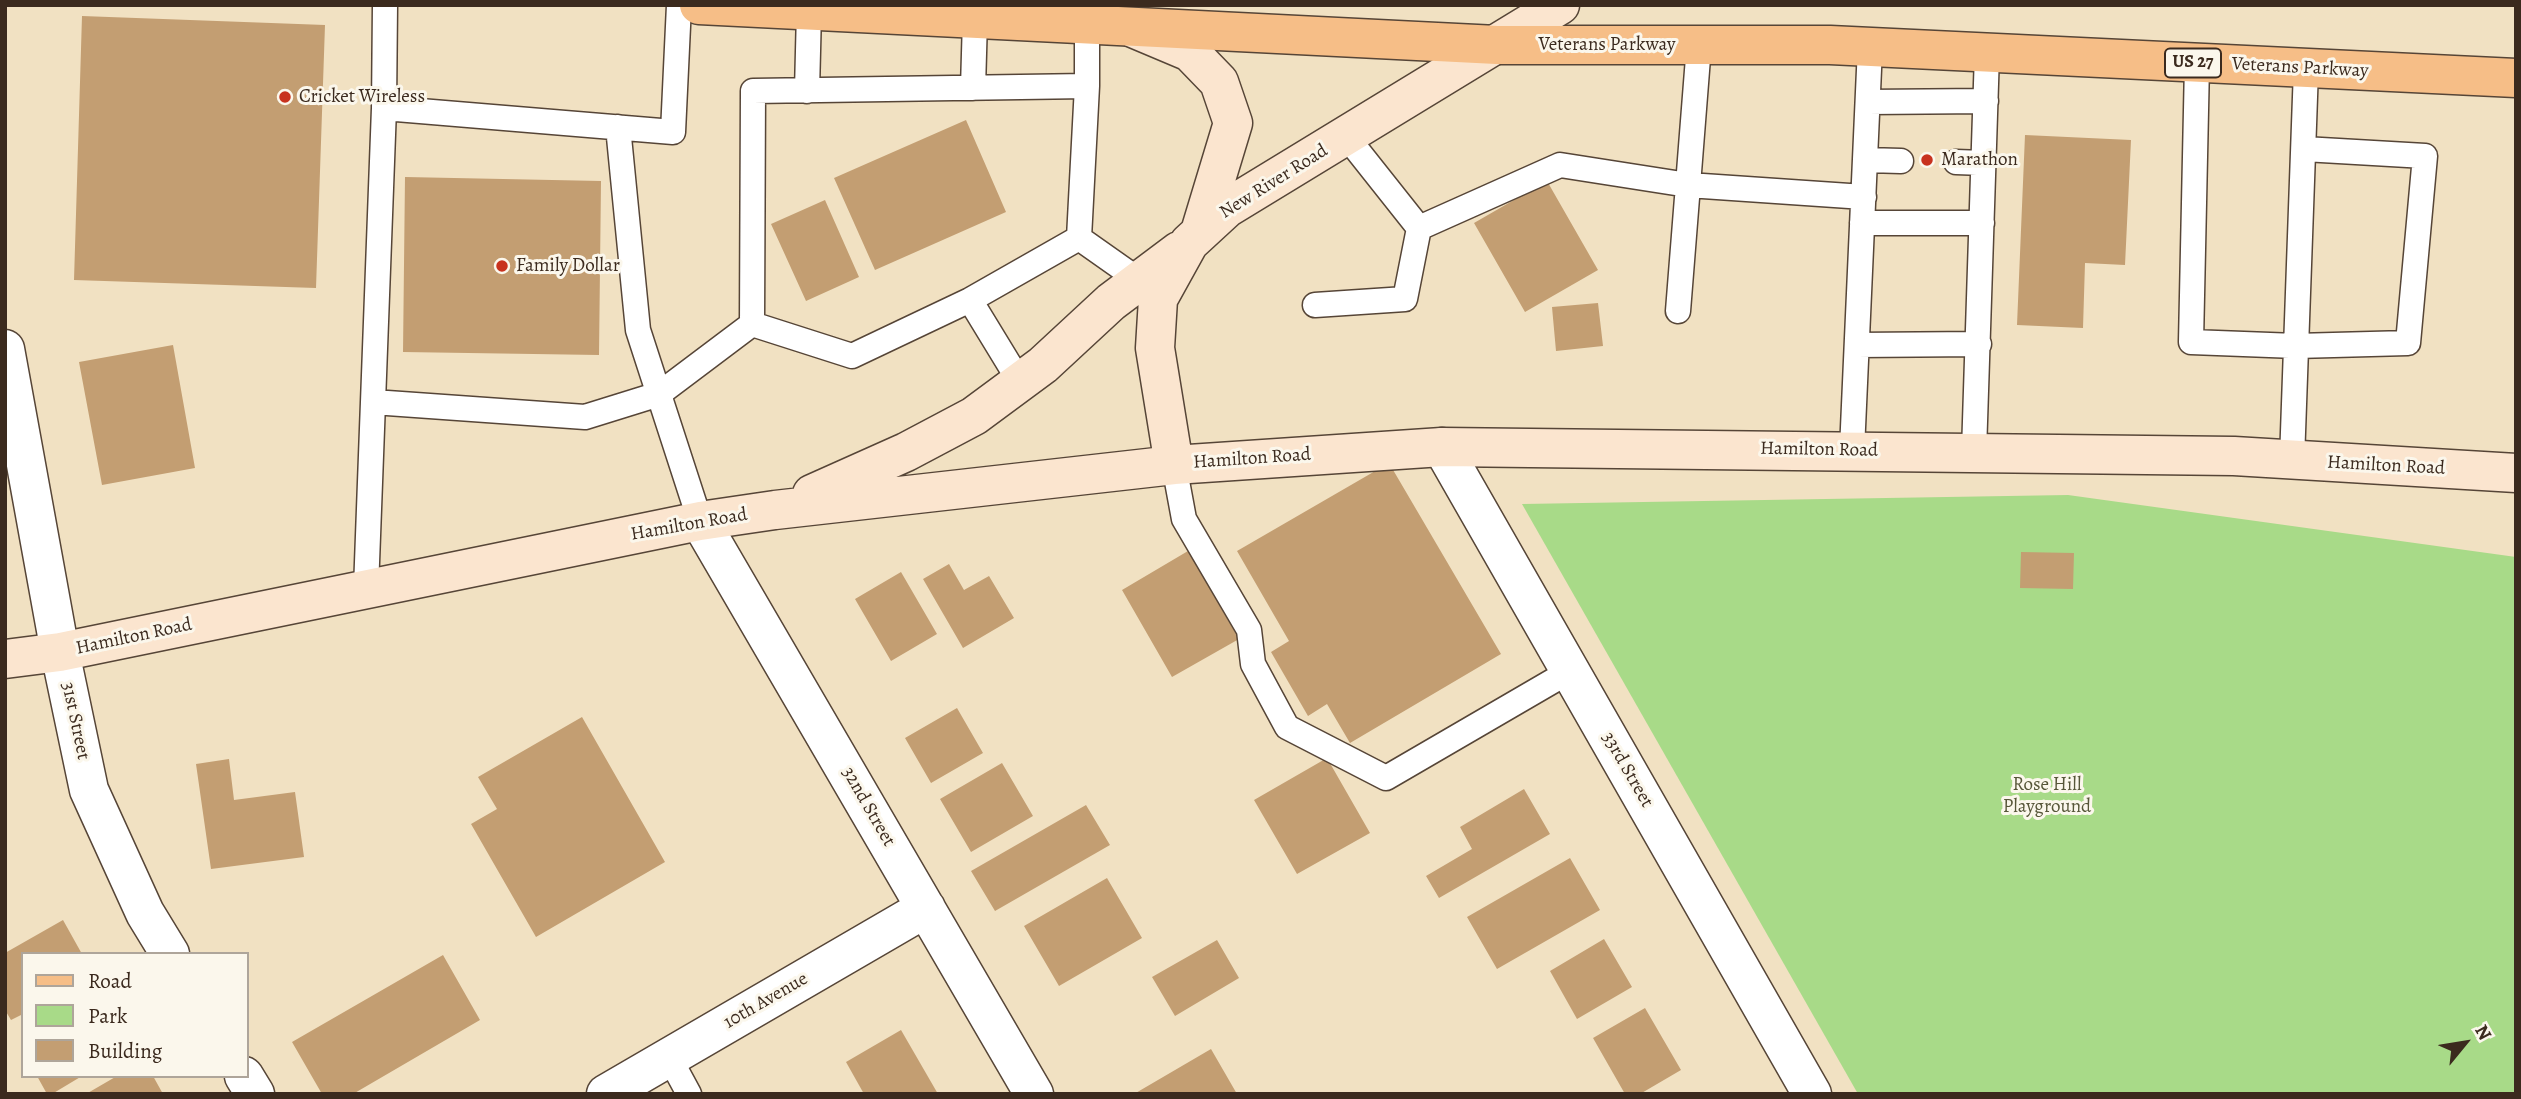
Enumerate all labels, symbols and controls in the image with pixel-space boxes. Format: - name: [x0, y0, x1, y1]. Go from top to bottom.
- street label: Veterans Parkway: [1539, 34, 1675, 56]
- road number: US 27: [2165, 48, 2221, 78]
- street label: Veterans Parkway: [2231, 53, 2369, 83]
- place label: Cricket Wireless: [299, 86, 425, 108]
- marker: Cricket Wireless: [277, 89, 293, 105]
- street label: New River Road: [1216, 140, 1332, 224]
- place label: Marathon: [1941, 149, 2018, 171]
- marker: Marathon: [1919, 152, 1935, 168]
- place label: Family Dollar: [516, 255, 620, 277]
- marker: Family Dollar: [494, 258, 510, 274]
- street label: Hamilton Road: [1760, 438, 1878, 462]
- street label: Hamilton Road: [1192, 444, 1312, 474]
- street label: Hamilton Road: [2326, 452, 2446, 480]
- street label: Hamilton Road: [629, 504, 749, 546]
- street label: Hamilton Road: [74, 614, 194, 660]
- street label: 31st Street: [56, 680, 94, 762]
- street label: 33rd Street: [1596, 728, 1658, 812]
- street label: 32nd Street: [836, 763, 900, 851]
- park label: Rose Hill Playground: [2003, 774, 2091, 818]
- legend: [21, 952, 248, 1078]
- text: Road: [88, 967, 132, 995]
- street label: 10th Avenue: [720, 968, 812, 1034]
- text: Park: [88, 1002, 127, 1030]
- north arrow: [2430, 1008, 2500, 1078]
- text: N: [2468, 1020, 2498, 1045]
- text: Building: [88, 1037, 162, 1065]

